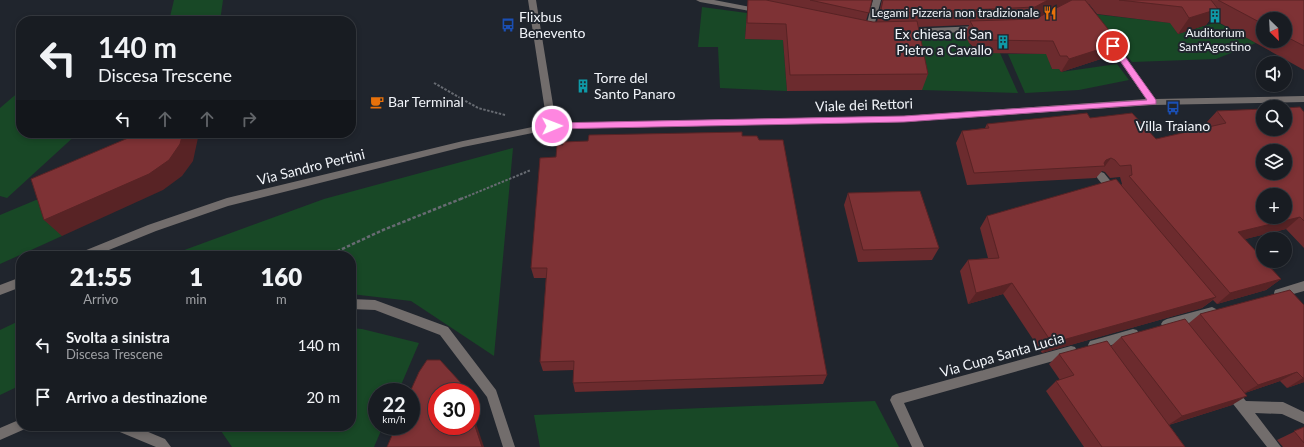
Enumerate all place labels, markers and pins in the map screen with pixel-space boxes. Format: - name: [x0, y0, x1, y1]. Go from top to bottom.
- place label: Legami Pizzeria non tradizionale: [871, 5, 1039, 20]
- restaurant icon: Legami Pizzeria non tradizionale: [1042, 5, 1058, 21]
- place label: Flixbus Benevento: [519, 8, 586, 41]
- building icon: Auditorium Sant'Agostino: [1207, 8, 1223, 24]
- bus stop icon: Flixbus Benevento: [500, 17, 516, 33]
- place label: Ex chiesa di San Pietro a Cavallo: [894, 25, 992, 58]
- place label: Auditorium Sant'Agostino: [1179, 25, 1251, 54]
- pin: [1096, 29, 1130, 63]
- building icon: Ex chiesa di San Pietro a Cavallo: [995, 34, 1011, 50]
- place label: Torre del Santo Panaro: [594, 69, 675, 102]
- building icon: Torre del Santo Panaro: [575, 78, 591, 94]
- place label: Bar Terminal: [388, 93, 464, 110]
- cafe icon: Bar Terminal: [369, 94, 385, 110]
- bus stop icon: Villa Traiano: [1165, 100, 1181, 116]
- place label: Villa Traiano: [1136, 117, 1210, 134]

